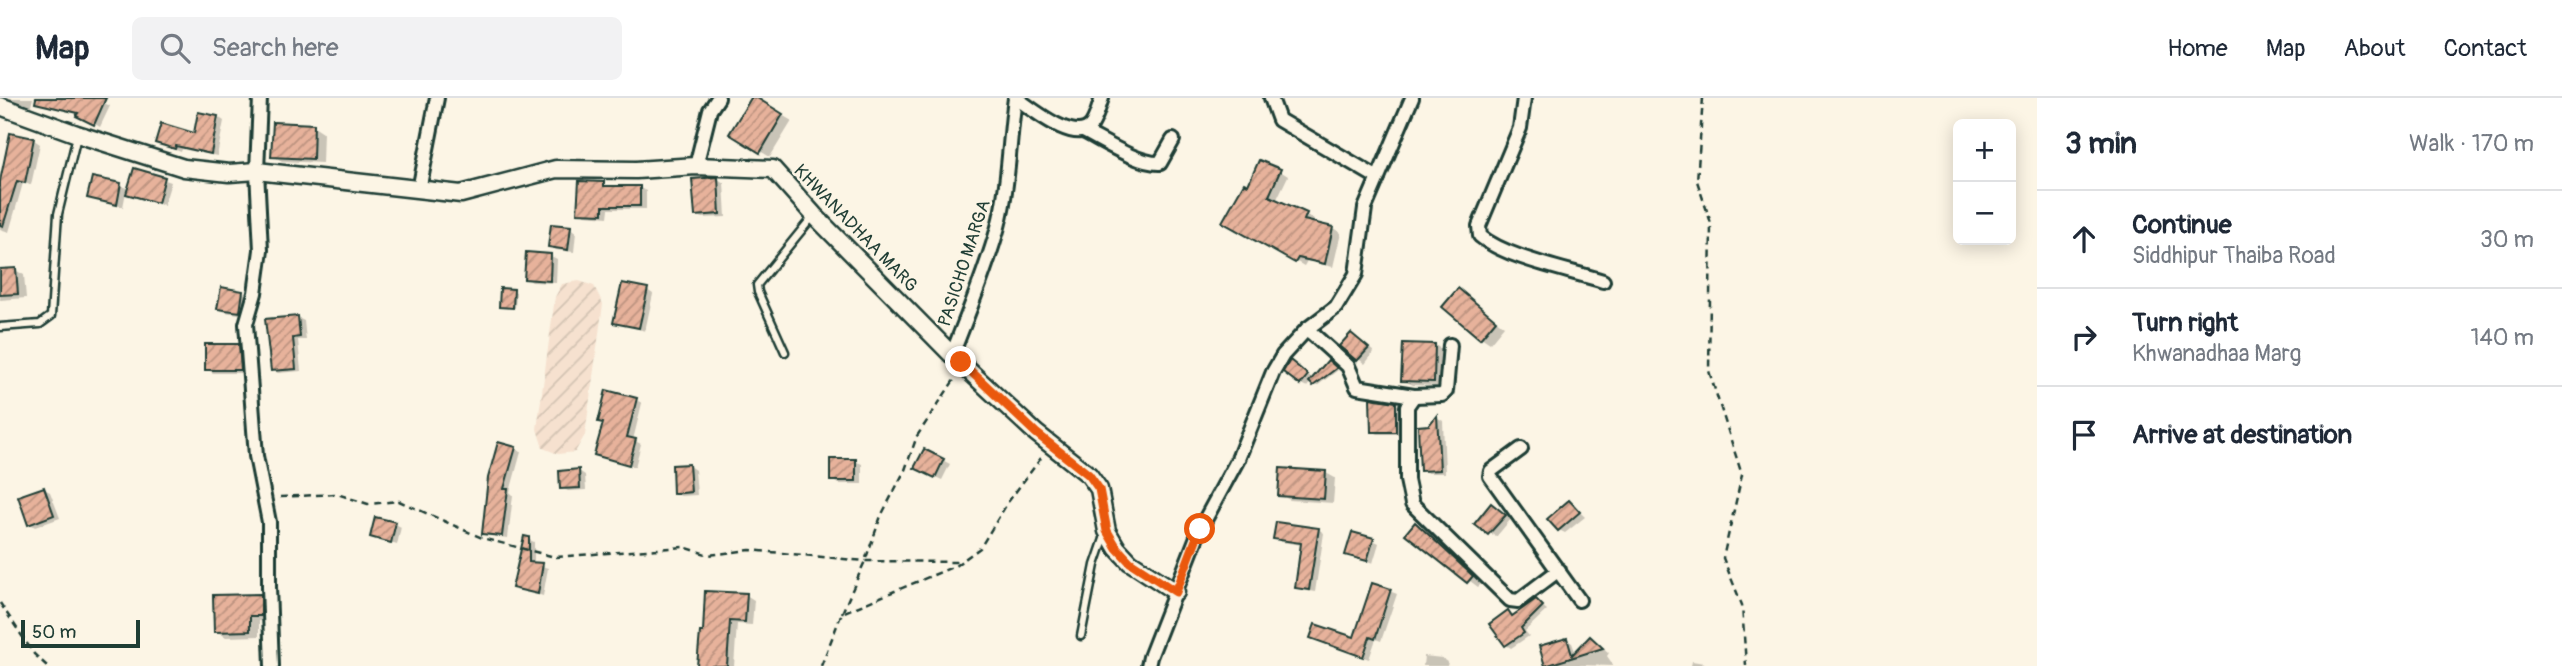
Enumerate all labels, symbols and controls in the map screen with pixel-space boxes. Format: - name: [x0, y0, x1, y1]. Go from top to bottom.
- search box: [132, 17, 622, 80]
- text: Map: [35, 28, 90, 69]
- icon: search: [156, 29, 194, 67]
- text: Search here: [212, 32, 339, 64]
- text: Home: [2167, 34, 2228, 63]
- text: Map: [2266, 34, 2306, 63]
- text: About: [2344, 34, 2406, 63]
- text: Contact: [2444, 34, 2527, 63]
- map controls: [1953, 119, 2016, 245]
- button: +: [1953, 119, 2016, 182]
- text: 3 min: [2065, 125, 2137, 162]
- text: Walk · 170 m: [2409, 129, 2534, 158]
- street label: KHWANADHAA MARG: [789, 160, 923, 297]
- button: −: [1953, 182, 2016, 245]
- street label: PASICHO MARGA: [933, 197, 996, 329]
- text: Continue: [2132, 209, 2232, 241]
- icon: ahead: [2065, 220, 2103, 258]
- text: 30 m: [2480, 225, 2534, 254]
- text: Siddhipur Thaiba Road: [2132, 241, 2336, 270]
- text: Turn right: [2132, 307, 2238, 339]
- icon: right: [2065, 318, 2103, 356]
- text: 140 m: [2471, 323, 2534, 352]
- text: Khwanadhaa Marg: [2132, 339, 2301, 368]
- route end: [945, 346, 976, 377]
- icon: arrive: [2065, 416, 2103, 454]
- text: Arrive at destination: [2132, 419, 2352, 451]
- route start: [1184, 513, 1215, 544]
- scale bar: [21, 617, 140, 649]
- text: 50 m: [32, 620, 76, 644]

